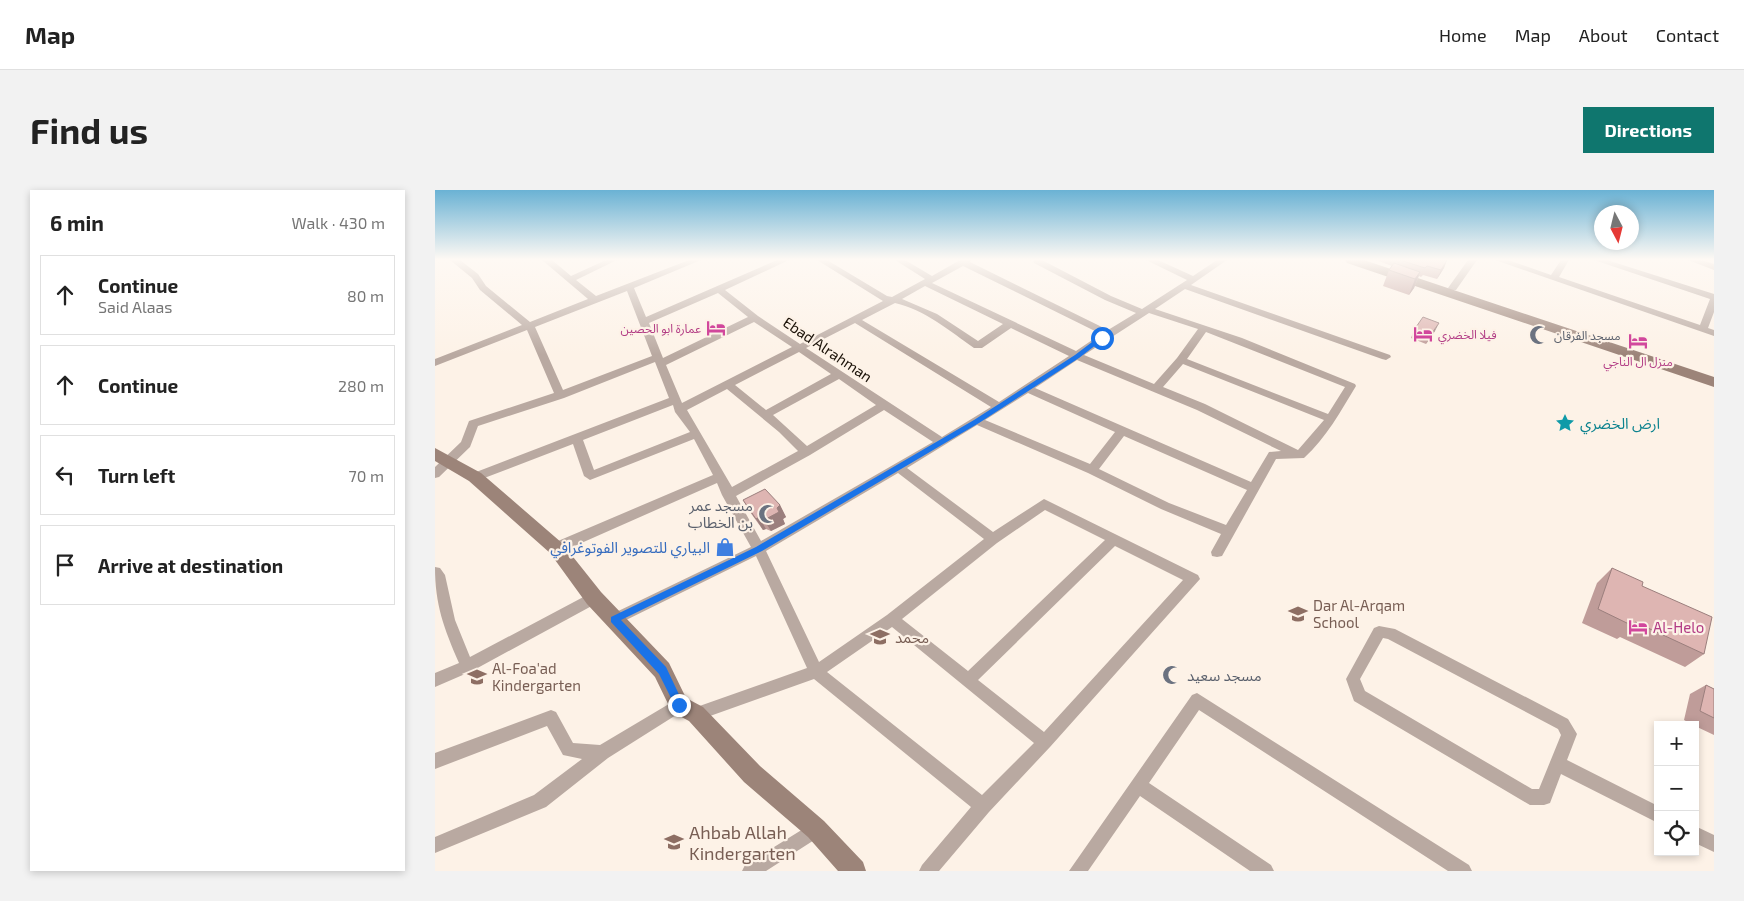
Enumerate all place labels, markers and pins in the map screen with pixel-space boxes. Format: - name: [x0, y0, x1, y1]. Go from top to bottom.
- hotel icon: عمارة ابو الحصين: [705, 317, 727, 339]
- place label: عمارة ابو الحصين: [620, 321, 701, 336]
- hotel icon: فيلا الخضري: [1412, 323, 1434, 345]
- mosque icon: مسجد الفرقان: [1528, 324, 1550, 346]
- place label: فيلا الخضري: [1438, 327, 1497, 345]
- place label: مسجد الفرقان: [1554, 328, 1621, 343]
- hotel icon: منزل ال الناجي: [1627, 330, 1649, 352]
- place label: منزل ال الناجي: [1603, 354, 1673, 372]
- place icon: ارض الخضري: [1554, 412, 1576, 434]
- place label: ارض الخضري: [1580, 414, 1660, 435]
- place label: مسجد عمر بن الخطاب: [688, 496, 753, 532]
- mosque icon: مسجد عمر بن الخطاب: [757, 503, 779, 525]
- shop icon: البياري للتصوير الفوتوغرافي: [714, 536, 736, 558]
- place label: البياري للتصوير الفوتوغرافي: [550, 538, 710, 559]
- place label: Dar Al-Arqam School: [1313, 596, 1405, 631]
- school or university icon: Dar Al-Arqam School: [1287, 603, 1309, 625]
- hotel icon: Al-Helo: [1627, 616, 1649, 638]
- place label: Al-Helo: [1653, 618, 1704, 636]
- school or university icon: محمد: [869, 626, 891, 648]
- place label: محمد: [895, 628, 929, 646]
- place label: Al-Foa'ad Kindergarten: [492, 659, 581, 694]
- mosque icon: مسجد سعيد: [1161, 664, 1183, 686]
- school or university icon: Al-Foa'ad Kindergarten: [466, 666, 488, 688]
- place label: مسجد سعيد: [1187, 666, 1262, 684]
- place label: Ahbab Allah Kindergarten: [689, 821, 796, 864]
- school or university icon: Ahbab Allah Kindergarten: [663, 831, 685, 853]

